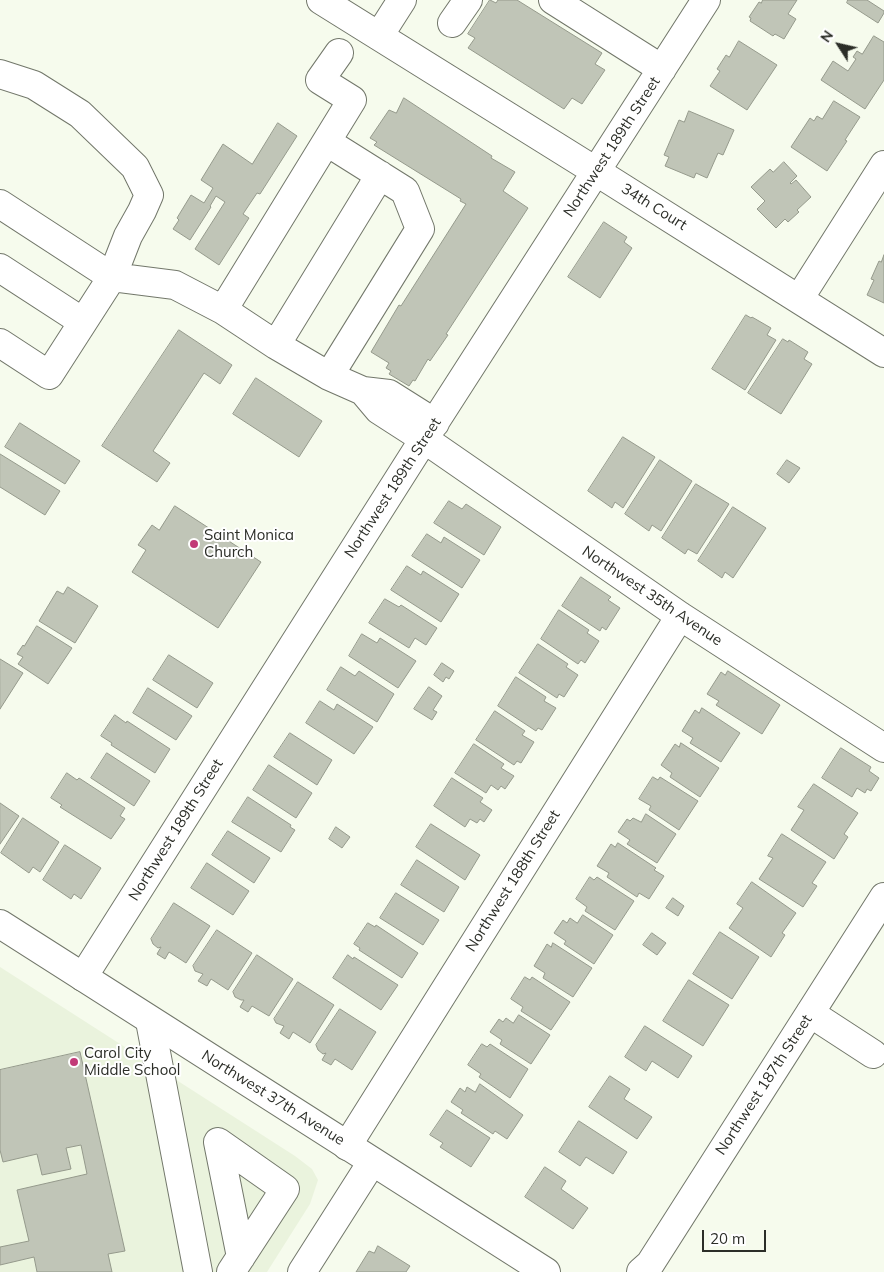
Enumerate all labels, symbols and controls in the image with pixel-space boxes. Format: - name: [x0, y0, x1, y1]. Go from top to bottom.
- north arrow: [814, 20, 864, 70]
- text: N: [816, 27, 837, 46]
- street label: Northwest 189th Street: [560, 73, 664, 221]
- street label: 34th Court: [618, 180, 690, 234]
- street label: Northwest 189th Street: [341, 414, 445, 562]
- place label: Saint Monica Church: [204, 526, 294, 561]
- marker: Saint Monica Church: [188, 538, 200, 550]
- street label: Northwest 35th Avenue: [578, 542, 726, 650]
- street label: Northwest 189th Street: [125, 756, 227, 904]
- street label: Northwest 188th Street: [462, 807, 564, 955]
- street label: Northwest 187th Street: [712, 1011, 816, 1159]
- place label: Carol City Middle School: [84, 1044, 180, 1079]
- street label: Northwest 37th Avenue: [198, 1047, 348, 1149]
- marker: Carol City Middle School: [68, 1056, 80, 1068]
- scale bar: [704, 1220, 768, 1252]
- text: 20 m: [710, 1229, 745, 1248]

